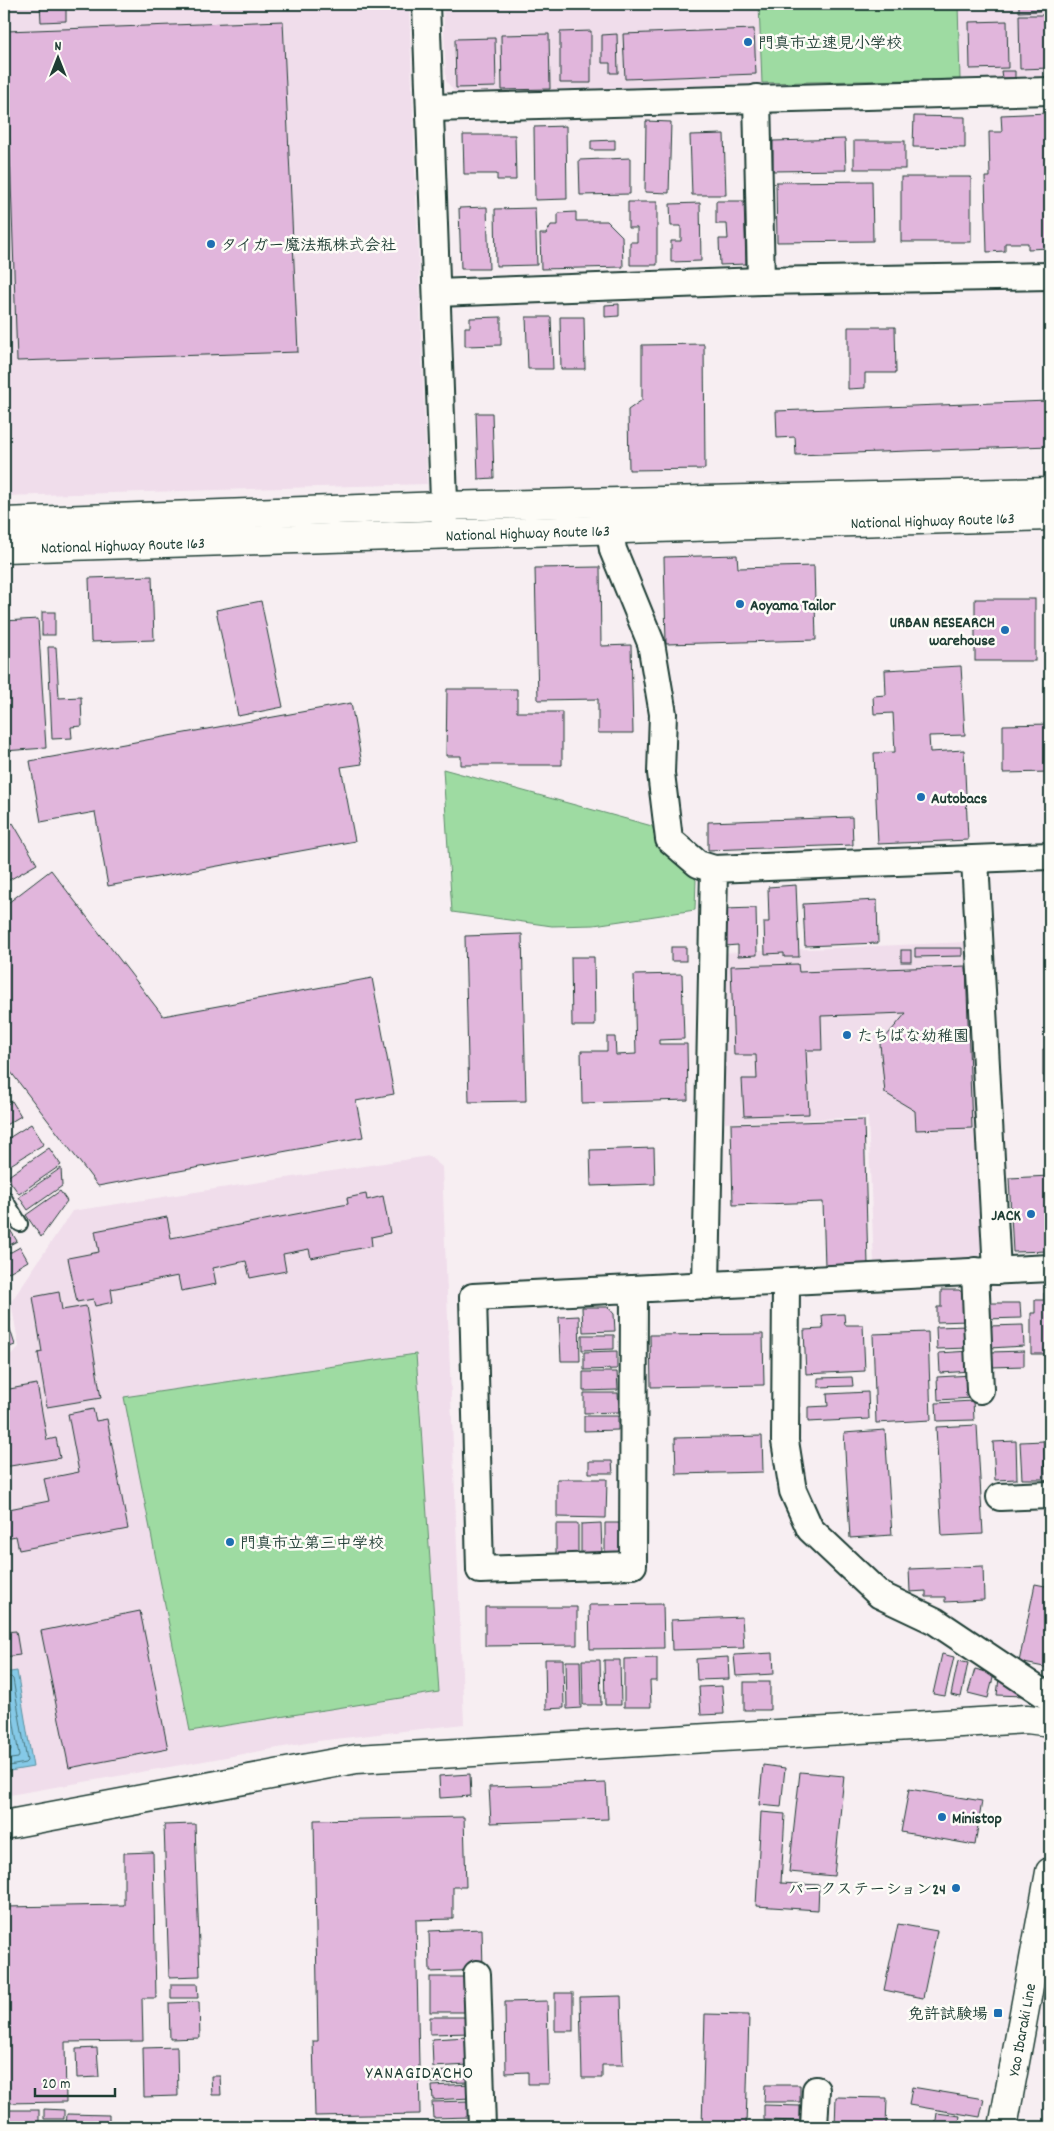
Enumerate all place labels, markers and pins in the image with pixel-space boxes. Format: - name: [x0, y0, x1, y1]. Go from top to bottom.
- place label: 門真市立速見小学校: [758, 33, 902, 56]
- marker: 門真市立速見小学校: [742, 36, 754, 48]
- place label: タイガー魔法瓶株式会社: [221, 235, 396, 258]
- marker: タイガー魔法瓶株式会社: [205, 238, 217, 250]
- place label: Aoyama Tailor: [750, 595, 837, 618]
- marker: Aoyama Tailor: [734, 598, 746, 610]
- place label: URBAN RESEARCH warehouse: [890, 612, 995, 653]
- marker: URBAN RESEARCH warehouse: [999, 624, 1011, 636]
- place label: Autobacs: [931, 788, 988, 811]
- marker: Autobacs: [915, 791, 927, 803]
- place label: たちばな幼稚園: [857, 1026, 969, 1049]
- marker: たちばな幼稚園: [841, 1029, 853, 1041]
- place label: JACK: [991, 1205, 1022, 1228]
- marker: JACK: [1025, 1208, 1037, 1220]
- place label: 門真市立第三中学校: [240, 1533, 384, 1556]
- marker: 門真市立第三中学校: [224, 1536, 236, 1548]
- place label: Ministop: [952, 1808, 1002, 1831]
- marker: Ministop: [936, 1811, 948, 1823]
- place label: パークステーション24: [788, 1879, 946, 1902]
- marker: パークステーション24: [950, 1882, 962, 1894]
- place label: 免許試験場: [908, 2004, 988, 2027]
- marker: 免許試験場: [992, 2007, 1004, 2019]

